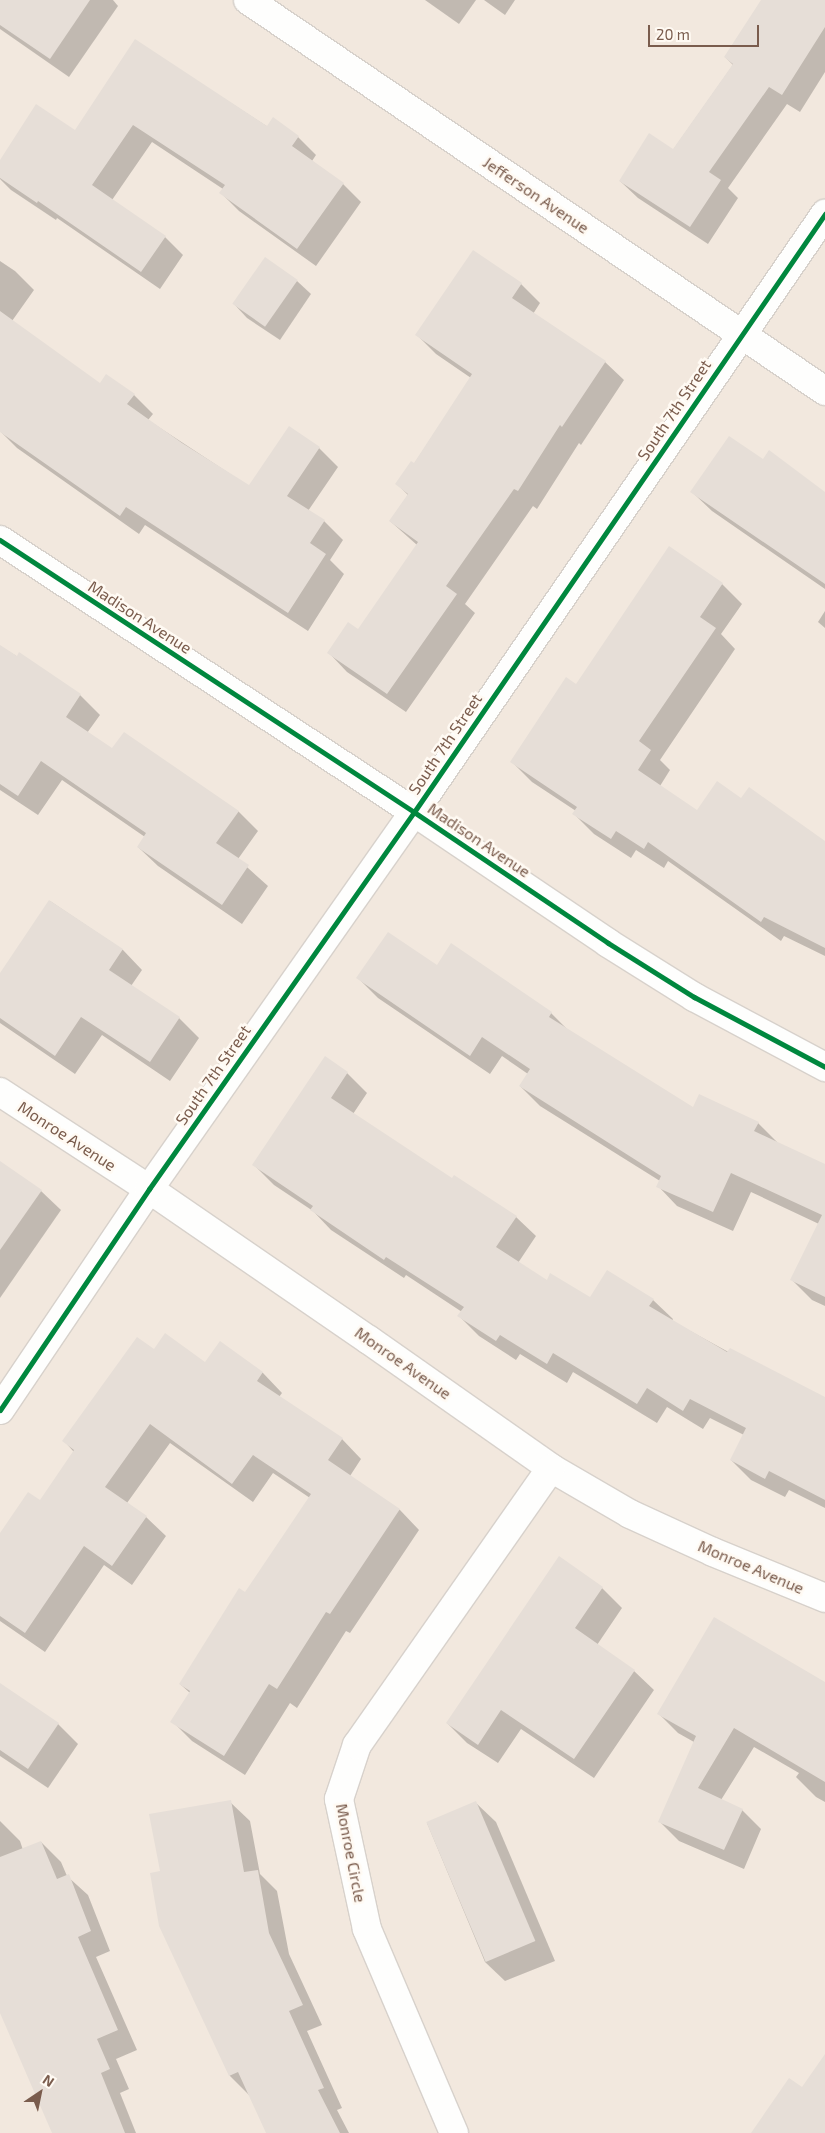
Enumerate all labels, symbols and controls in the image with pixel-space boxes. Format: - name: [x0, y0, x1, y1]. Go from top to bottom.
- scale bar: [650, 15, 761, 47]
- text: 20 m: [656, 25, 690, 43]
- street label: Jefferson Avenue: [479, 152, 593, 238]
- street label: South 7th Street: [633, 356, 715, 464]
- street label: Madison Avenue: [85, 576, 195, 658]
- street label: South 7th Street: [404, 690, 486, 798]
- street label: Madison Avenue: [424, 799, 534, 881]
- street label: South 7th Street: [171, 1021, 255, 1129]
- street label: Monroe Avenue: [14, 1097, 120, 1175]
- street label: Monroe Avenue: [351, 1323, 455, 1403]
- street label: Monroe Avenue: [695, 1536, 807, 1598]
- street label: Monroe Circle: [332, 1802, 370, 1904]
- north arrow: [15, 2068, 65, 2118]
- text: N: [40, 2070, 58, 2090]

